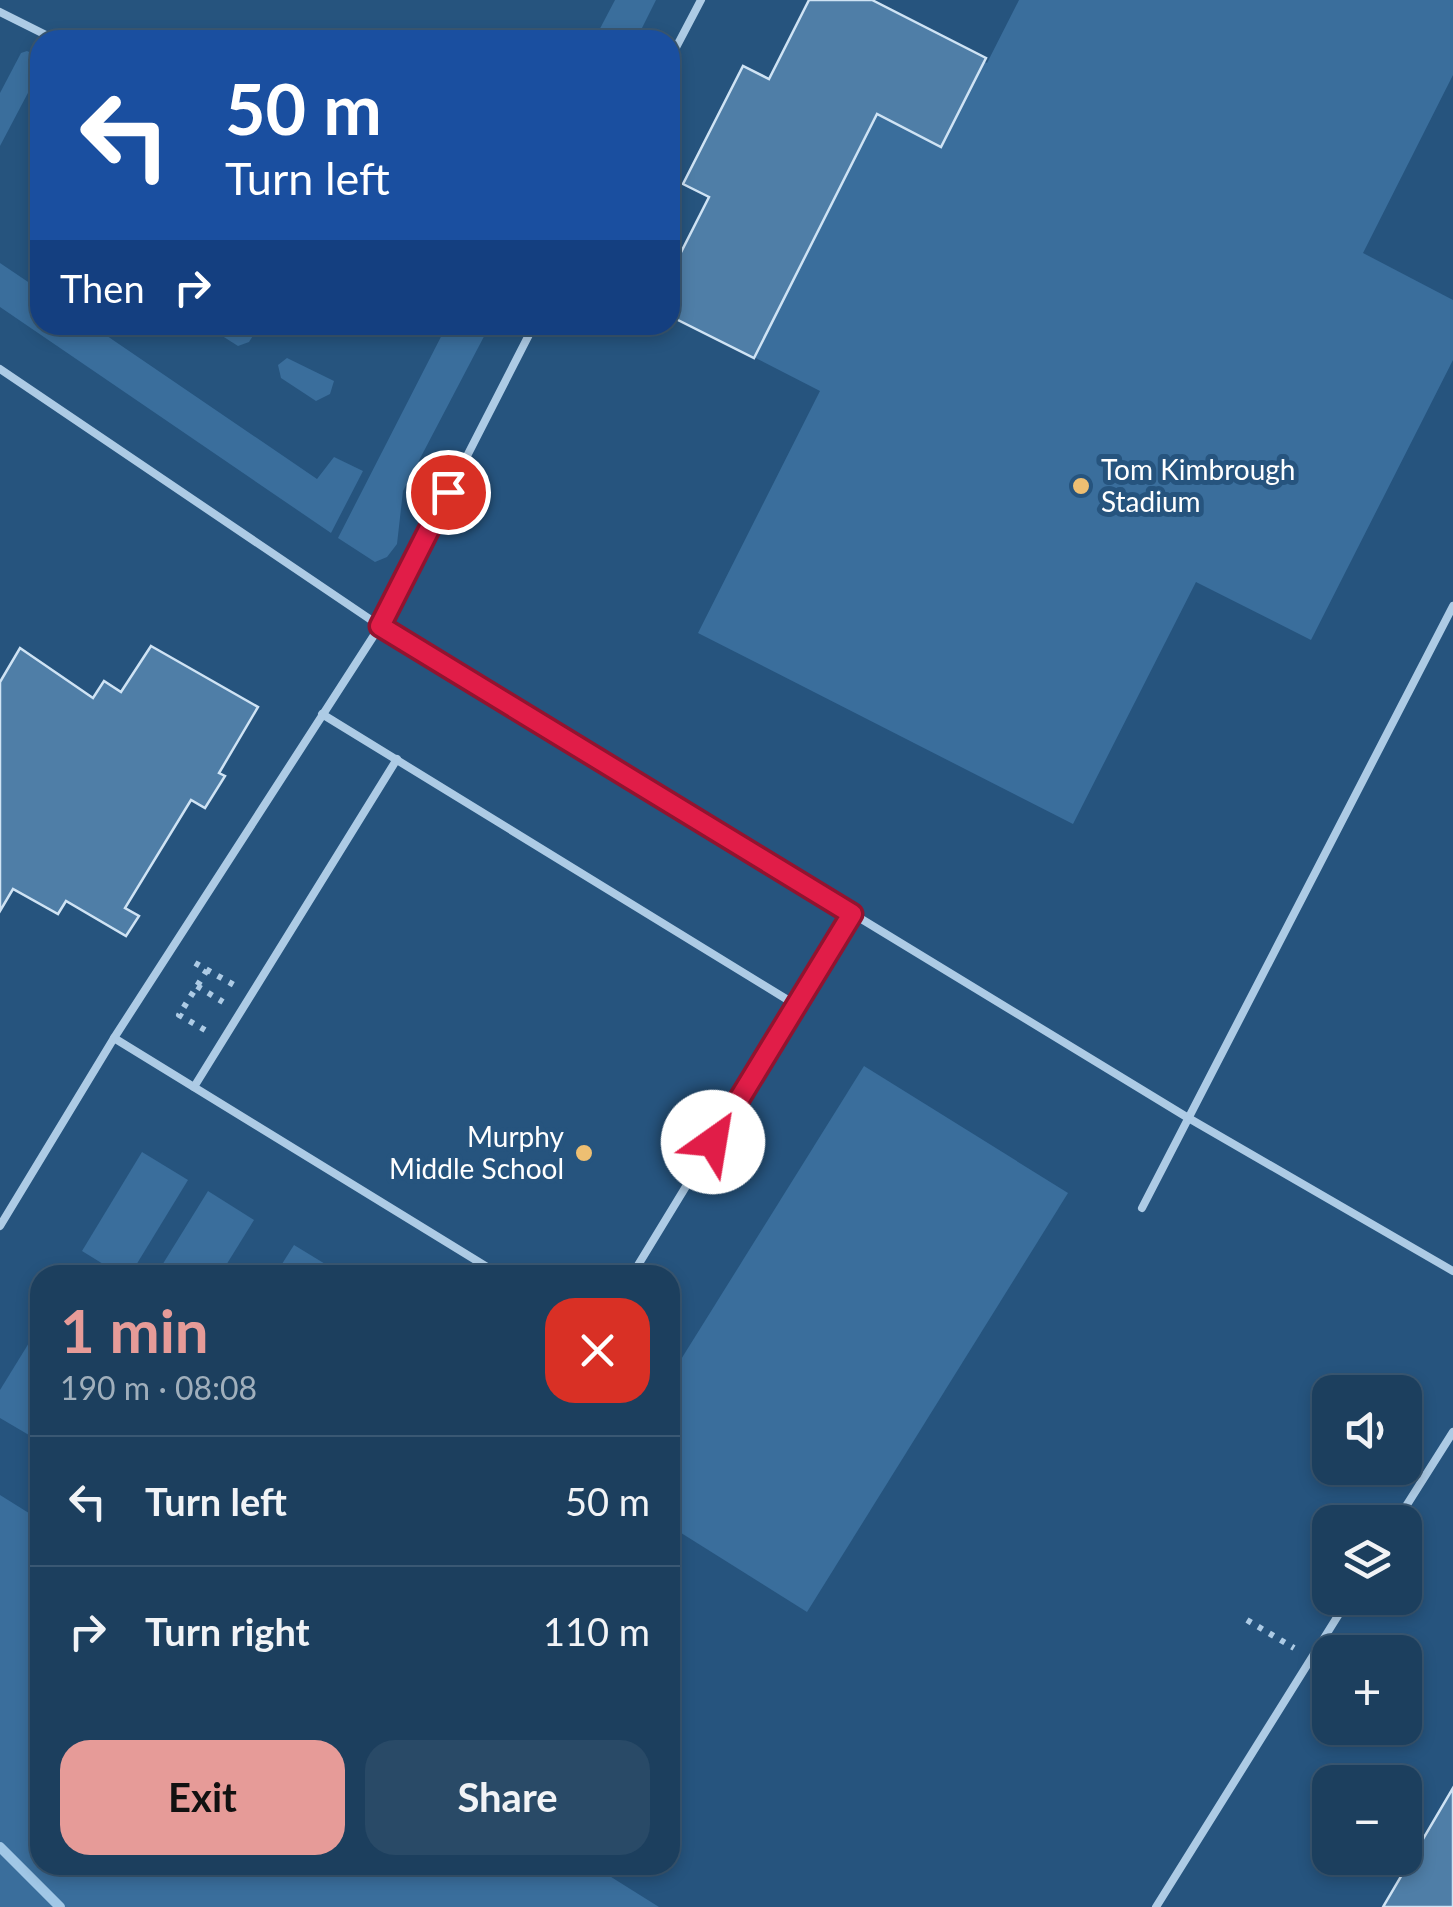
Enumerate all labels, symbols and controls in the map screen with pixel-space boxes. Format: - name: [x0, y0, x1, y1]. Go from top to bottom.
- text: 50 m: [225, 66, 382, 150]
- icon: left: [60, 70, 190, 200]
- text: Turn left: [225, 151, 390, 205]
- icon: right: [165, 260, 220, 315]
- text: Then: [60, 265, 145, 311]
- pin: [406, 450, 491, 535]
- place label: Tom Kimbrough Stadium: [1101, 452, 1295, 518]
- icon: arrive: [421, 465, 476, 520]
- marker: Tom Kimbrough Stadium: [1070, 475, 1092, 497]
- position arrow: [661, 1090, 765, 1194]
- place label: Murphy Middle School: [389, 1119, 565, 1185]
- marker: Murphy Middle School: [573, 1142, 595, 1164]
- text: 1 min: [60, 1294, 209, 1366]
- button: close: [545, 1298, 650, 1403]
- text: 190 m · 08:08: [60, 1368, 257, 1407]
- map controls: [1312, 1375, 1422, 1875]
- button: sound: [1312, 1375, 1422, 1485]
- icon: left: [60, 1474, 115, 1529]
- text: Turn left: [145, 1478, 287, 1524]
- text: 50 m: [565, 1478, 650, 1524]
- button: layers: [1312, 1505, 1422, 1615]
- icon: right: [60, 1604, 115, 1659]
- text: Turn right: [145, 1608, 310, 1654]
- text: 110 m: [543, 1608, 650, 1654]
- button: +: [1312, 1635, 1422, 1745]
- button: Exit: [60, 1740, 345, 1855]
- button: Share: [365, 1740, 650, 1855]
- button: −: [1312, 1765, 1422, 1875]

